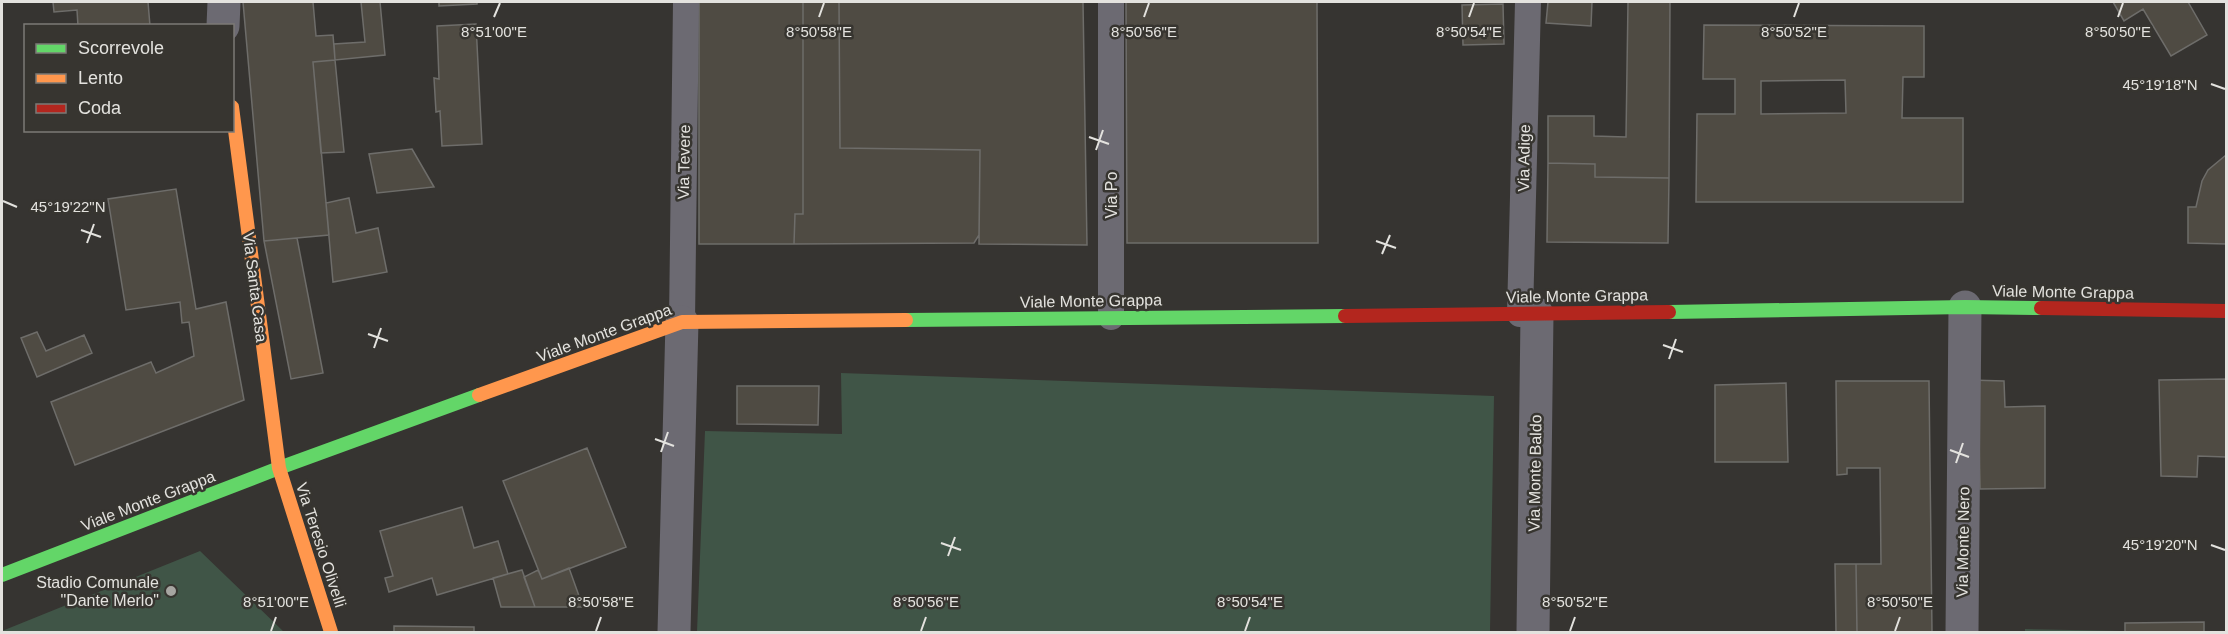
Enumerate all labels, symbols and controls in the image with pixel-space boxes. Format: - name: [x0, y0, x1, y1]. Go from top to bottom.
- text: 8°51'00"E: [461, 23, 527, 40]
- text: 8°50'58"E: [786, 23, 852, 40]
- text: 8°50'56"E: [1111, 23, 1177, 40]
- text: 8°50'54"E: [1436, 23, 1502, 40]
- text: 8°50'52"E: [1761, 23, 1827, 40]
- text: 8°50'50"E: [2085, 23, 2151, 40]
- legend: [24, 24, 234, 132]
- text: Scorrevole: [78, 38, 164, 58]
- text: Lento: [78, 68, 123, 88]
- text: 45°19'18"N: [2122, 76, 2198, 93]
- text: Coda: [78, 98, 122, 118]
- street label: Via Tevere: [675, 124, 693, 200]
- street label: Via Adige: [1515, 124, 1533, 192]
- street label: Via Po: [1103, 171, 1120, 218]
- text: 45°19'22"N: [30, 198, 106, 215]
- street label: Via Santa Casa: [240, 231, 270, 343]
- street label: Viale Monte Grappa: [1992, 282, 2134, 302]
- street label: Viale Monte Grappa: [1506, 286, 1648, 306]
- street label: Viale Monte Grappa: [1020, 291, 1162, 311]
- street label: Viale Monte Grappa: [534, 301, 674, 365]
- street label: Via Monte Baldo: [1525, 414, 1545, 532]
- street label: Viale Monte Grappa: [79, 468, 217, 534]
- street label: Via Teresio Olivelli: [293, 480, 349, 610]
- street label: Via Monte Nero: [1954, 486, 1972, 598]
- text: 45°19'20"N: [2122, 536, 2198, 553]
- place label: Stadio Comunale "Dante Merlo": [36, 574, 159, 609]
- marker: Stadio Comunale "Dante Merlo": [164, 584, 178, 598]
- text: 8°51'00"E: [243, 593, 309, 610]
- text: 8°50'58"E: [568, 593, 634, 610]
- text: 8°50'56"E: [893, 593, 959, 610]
- text: 8°50'54"E: [1217, 593, 1283, 610]
- text: 8°50'52"E: [1542, 593, 1608, 610]
- text: 8°50'50"E: [1867, 593, 1933, 610]

